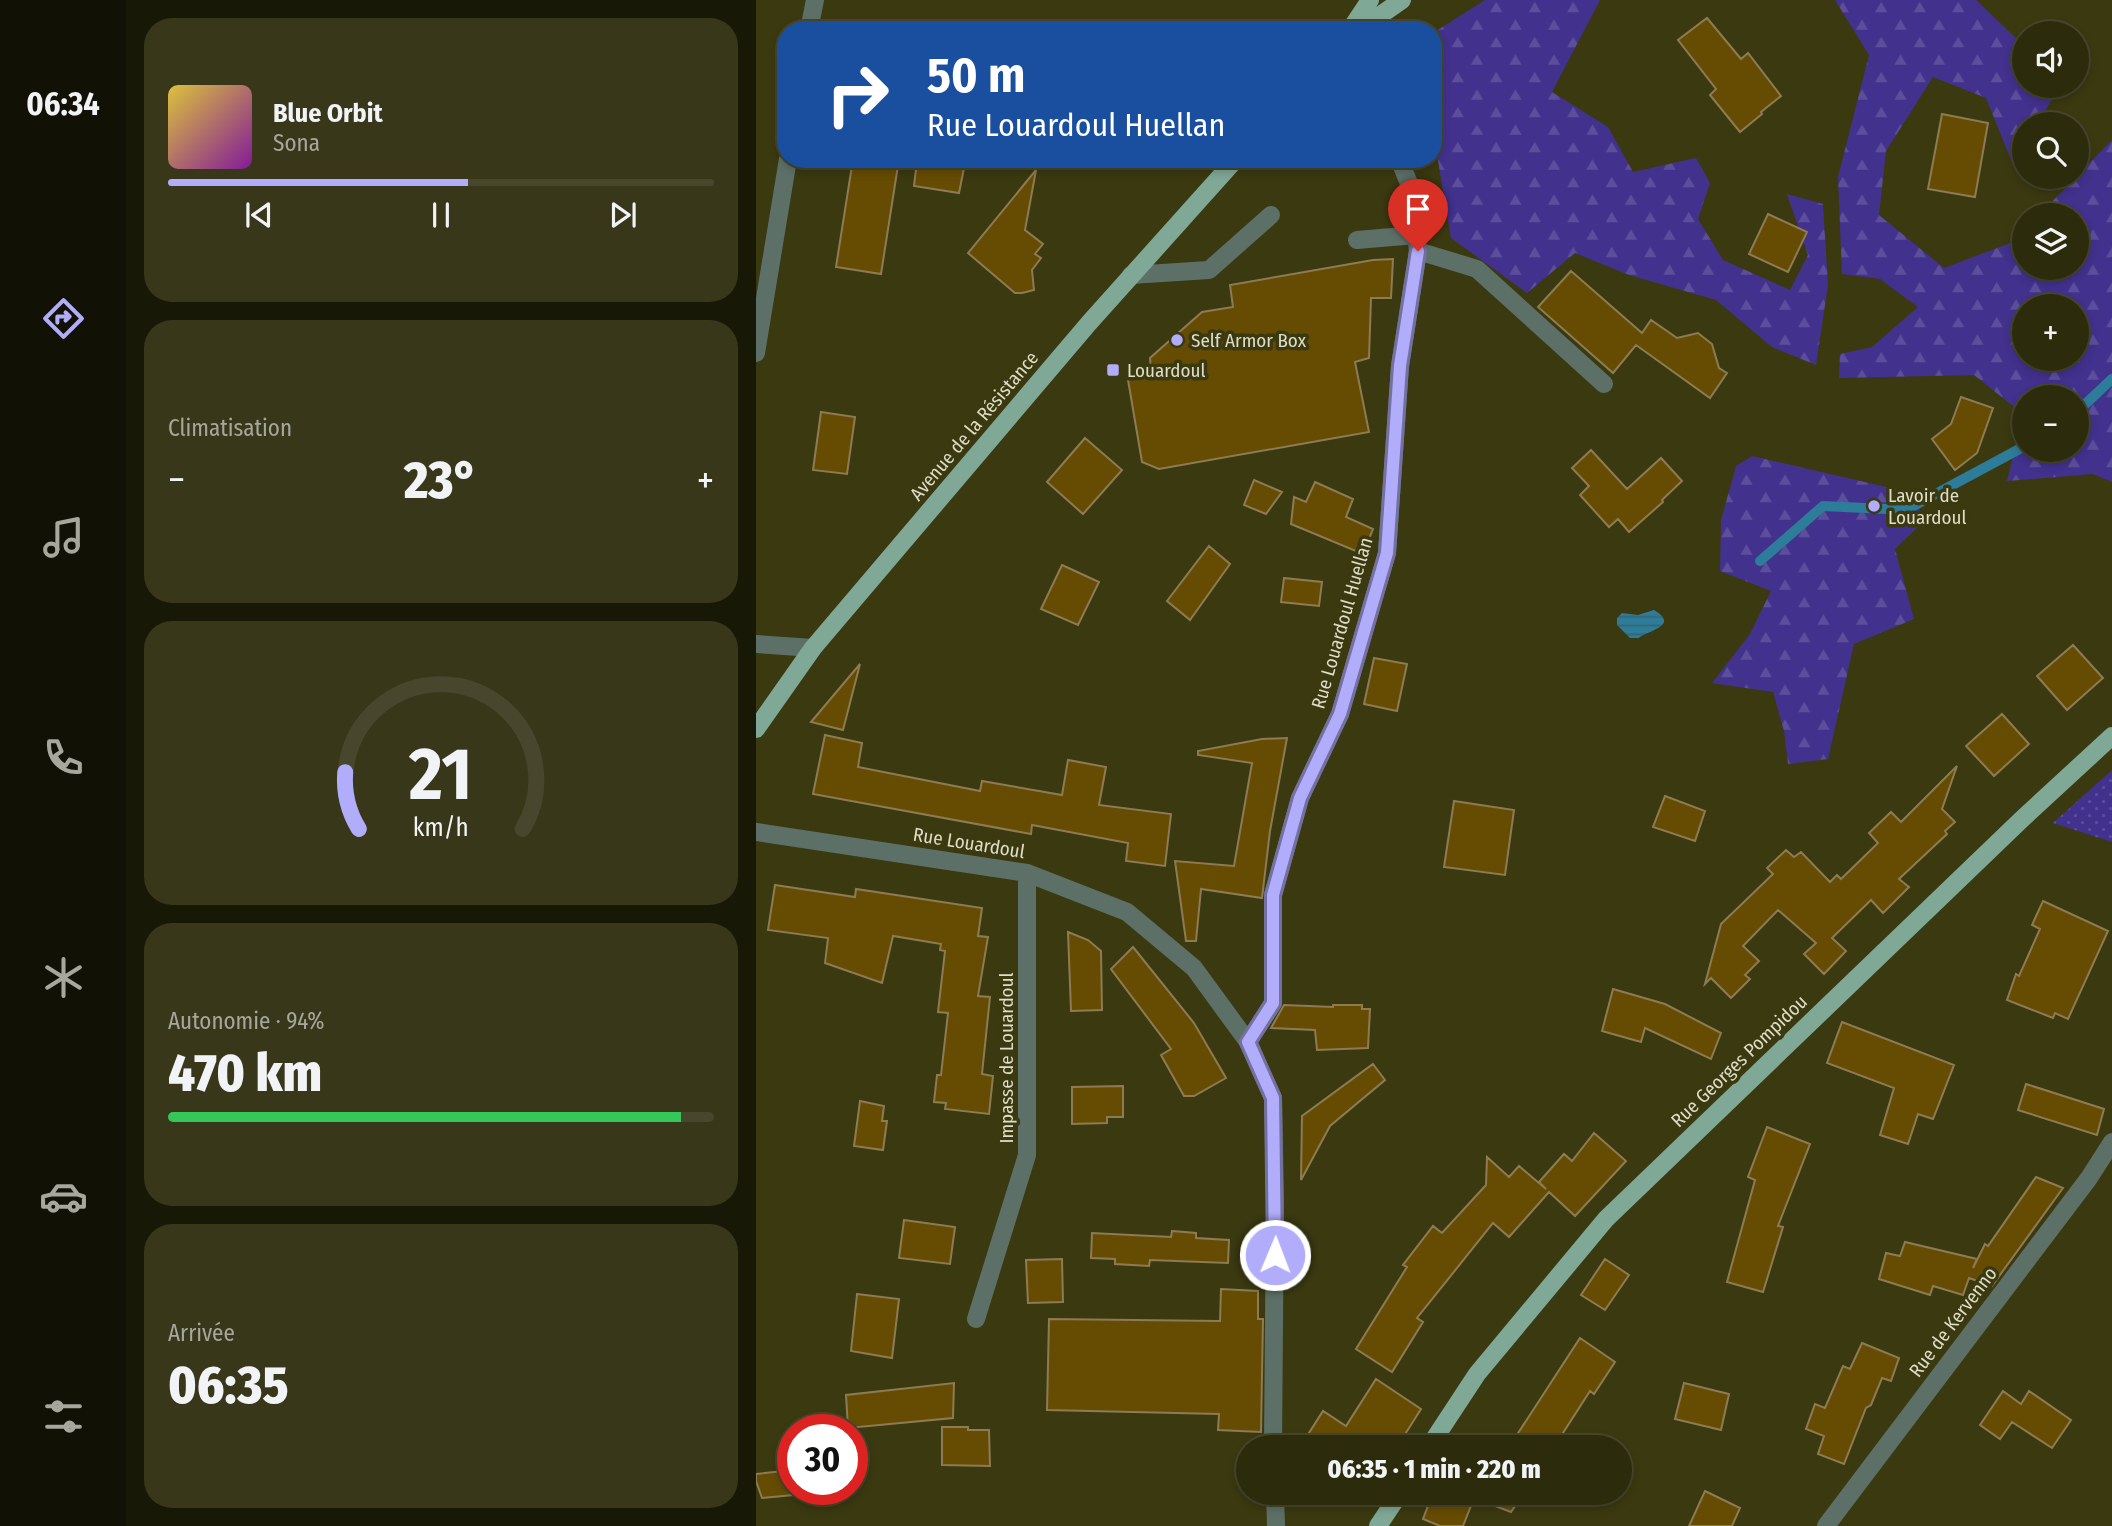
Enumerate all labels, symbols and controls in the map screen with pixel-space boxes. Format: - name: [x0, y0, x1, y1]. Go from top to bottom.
- map controls: [2012, 21, 2089, 462]
- button: sound: [2012, 21, 2089, 98]
- text: 50 m: [927, 46, 1025, 105]
- icon: right: [812, 49, 903, 140]
- text: 06:34: [26, 85, 100, 123]
- text: Blue Orbit: [273, 98, 383, 129]
- text: Rue Louardoul Huellan: [927, 106, 1225, 144]
- button: search: [2012, 112, 2089, 189]
- text: Sona: [273, 129, 320, 157]
- pin: [1388, 179, 1448, 251]
- icon: arrive: [1399, 190, 1437, 228]
- icon: previous: [240, 196, 278, 234]
- icon: pause: [422, 196, 460, 234]
- icon: next: [604, 196, 642, 234]
- button: layers: [2012, 203, 2089, 280]
- icon: directions: [39, 294, 88, 343]
- button: +: [2012, 294, 2089, 371]
- place label: Self Armor Box: [1191, 329, 1307, 352]
- marker: Self Armor Box: [1169, 332, 1185, 348]
- street label: Avenue de la Résistance: [905, 347, 1043, 505]
- place label: Louardoul: [1127, 359, 1205, 382]
- marker: Louardoul: [1105, 362, 1121, 378]
- button: −: [2012, 385, 2089, 462]
- text: Climatisation: [168, 414, 292, 442]
- text: 23°: [404, 449, 478, 512]
- text: −: [168, 457, 185, 503]
- text: +: [697, 457, 714, 503]
- place label: Lavoir de Louardoul: [1888, 484, 1966, 529]
- marker: Lavoir de Louardoul: [1866, 498, 1882, 514]
- icon: music: [39, 513, 88, 562]
- street label: Rue Louardoul Huellan: [1307, 535, 1377, 711]
- text: 21: [408, 731, 473, 818]
- icon: phone: [39, 733, 88, 782]
- text: km/h: [413, 813, 469, 843]
- street label: Rue Louardoul: [912, 823, 1026, 863]
- icon: climate: [39, 953, 88, 1002]
- street label: Impasse de Louardoul: [995, 972, 1018, 1144]
- street label: Rue Georges Pompidou: [1666, 990, 1812, 1132]
- text: Autonomie · 94%: [168, 1007, 325, 1035]
- text: 470 km: [168, 1042, 322, 1105]
- icon: car: [39, 1172, 88, 1221]
- position arrow: [1238, 1218, 1312, 1292]
- street label: Rue de Kervenno: [1904, 1262, 2002, 1382]
- text: Arrivée: [168, 1319, 235, 1347]
- text: 06:35: [168, 1354, 288, 1417]
- icon: filters: [39, 1392, 88, 1441]
- speed limit sign: 30: [777, 1414, 868, 1505]
- text: 06:35 · 1 min · 220 m: [1327, 1454, 1541, 1485]

